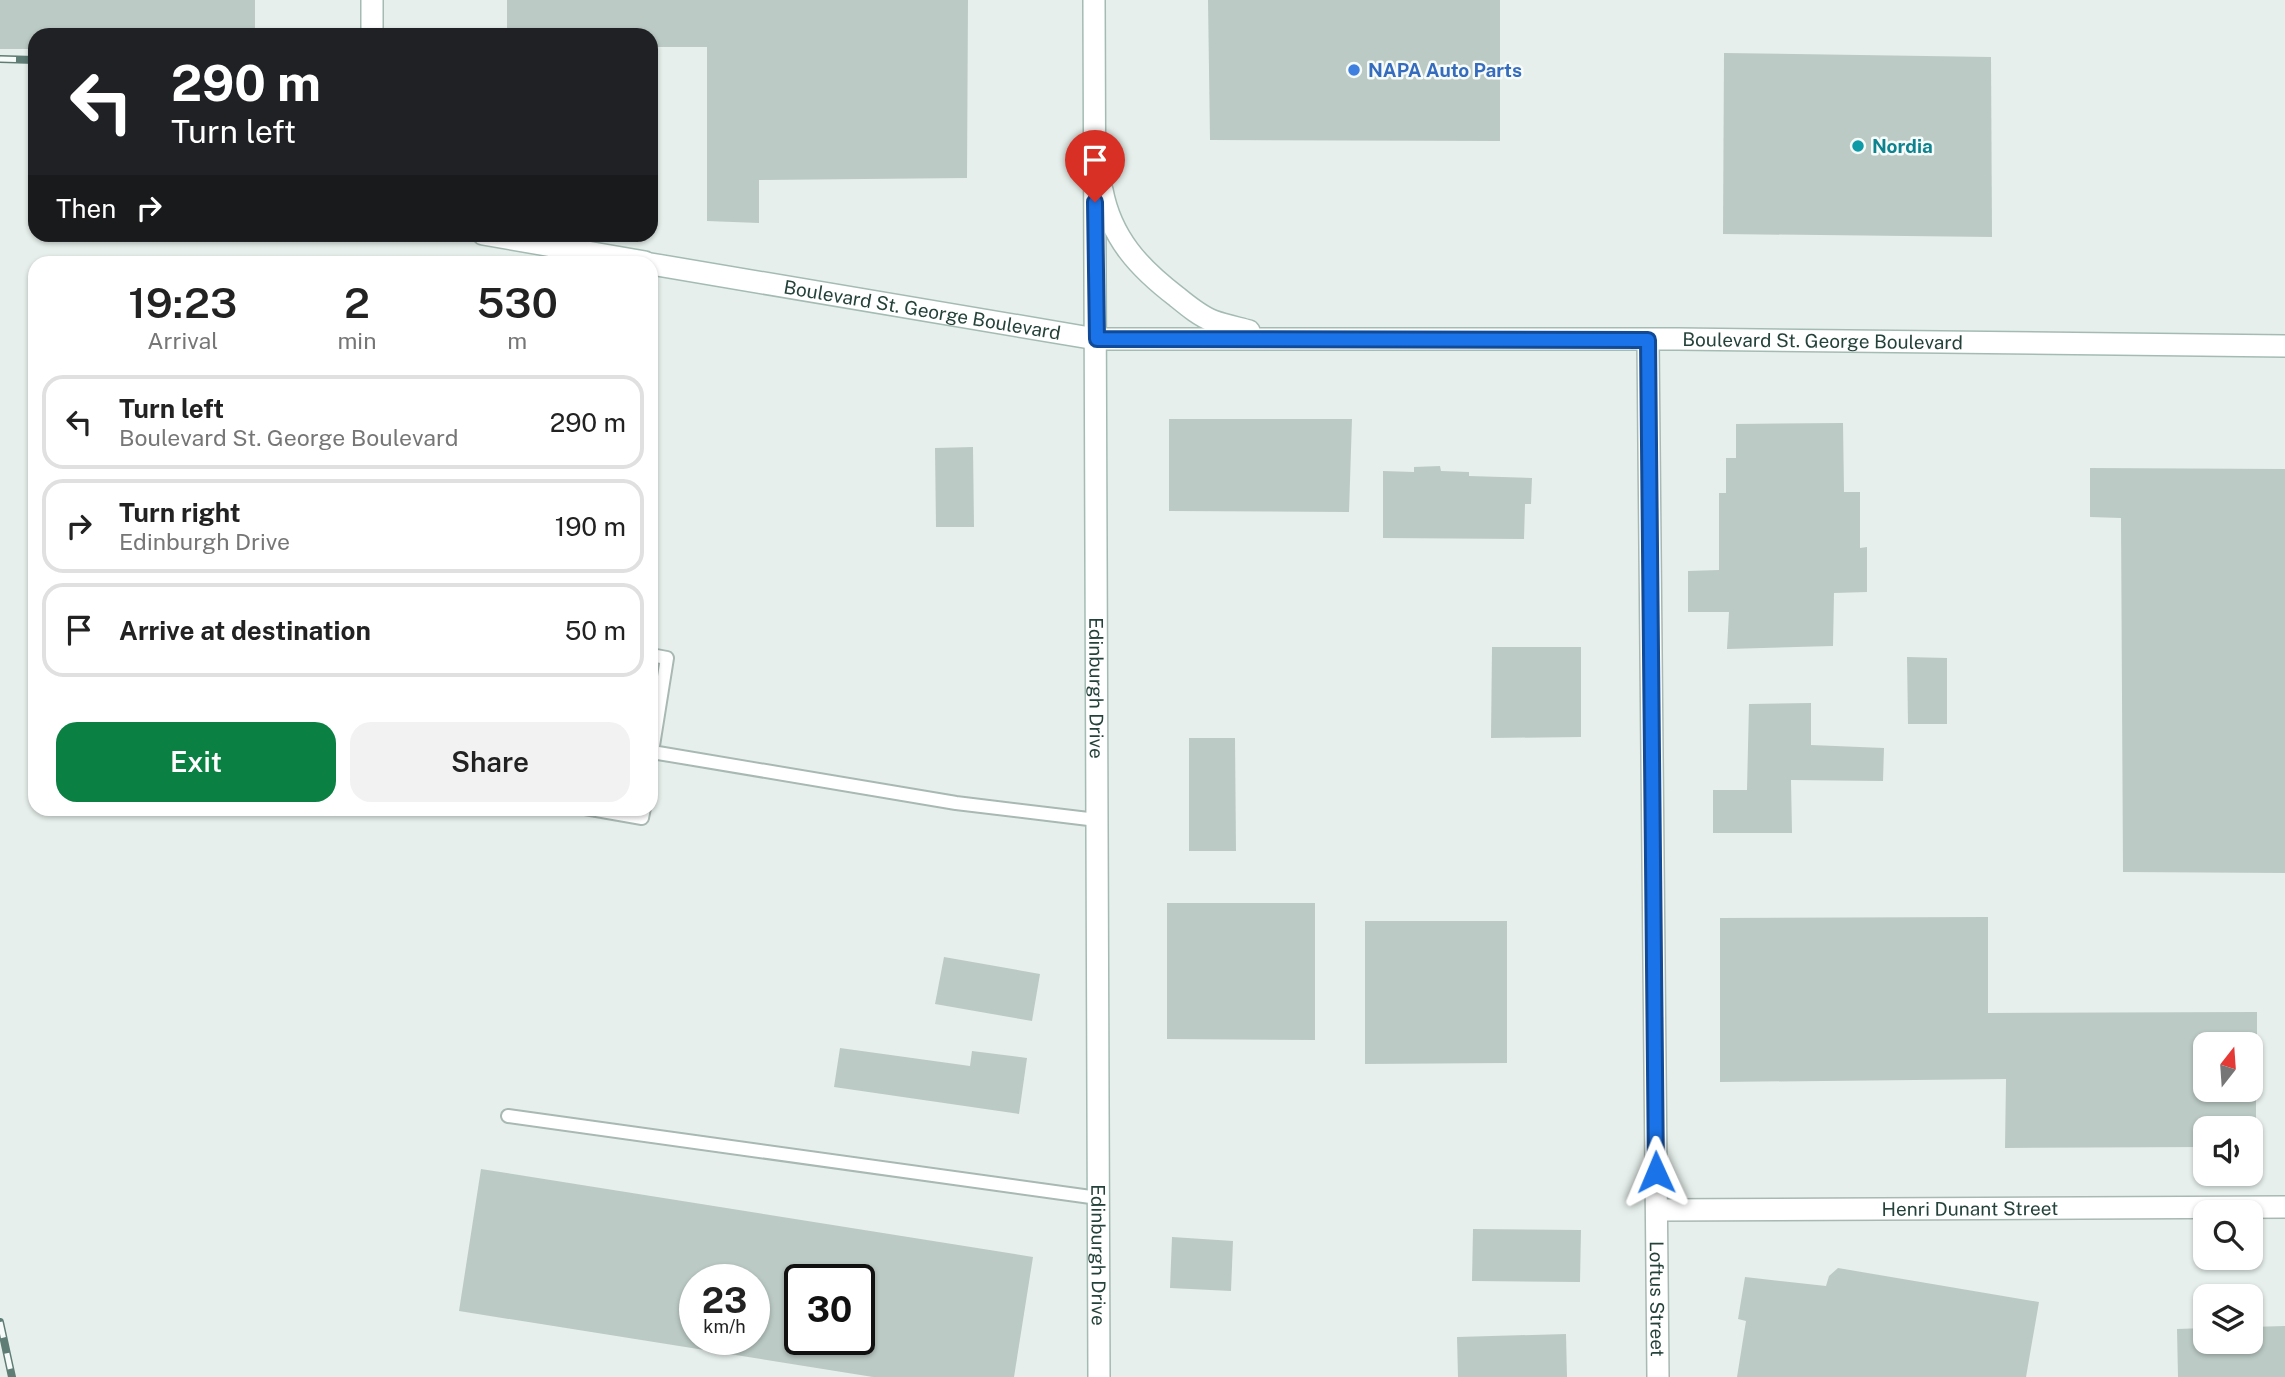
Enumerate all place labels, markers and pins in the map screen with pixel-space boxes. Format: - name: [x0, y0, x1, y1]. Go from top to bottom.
- place label: NAPA Auto Parts: [1368, 59, 1522, 81]
- marker: NAPA Auto Parts: [1346, 62, 1362, 78]
- pin: [1065, 130, 1125, 202]
- place label: Nordia: [1872, 135, 1933, 157]
- marker: Nordia: [1850, 138, 1866, 154]

